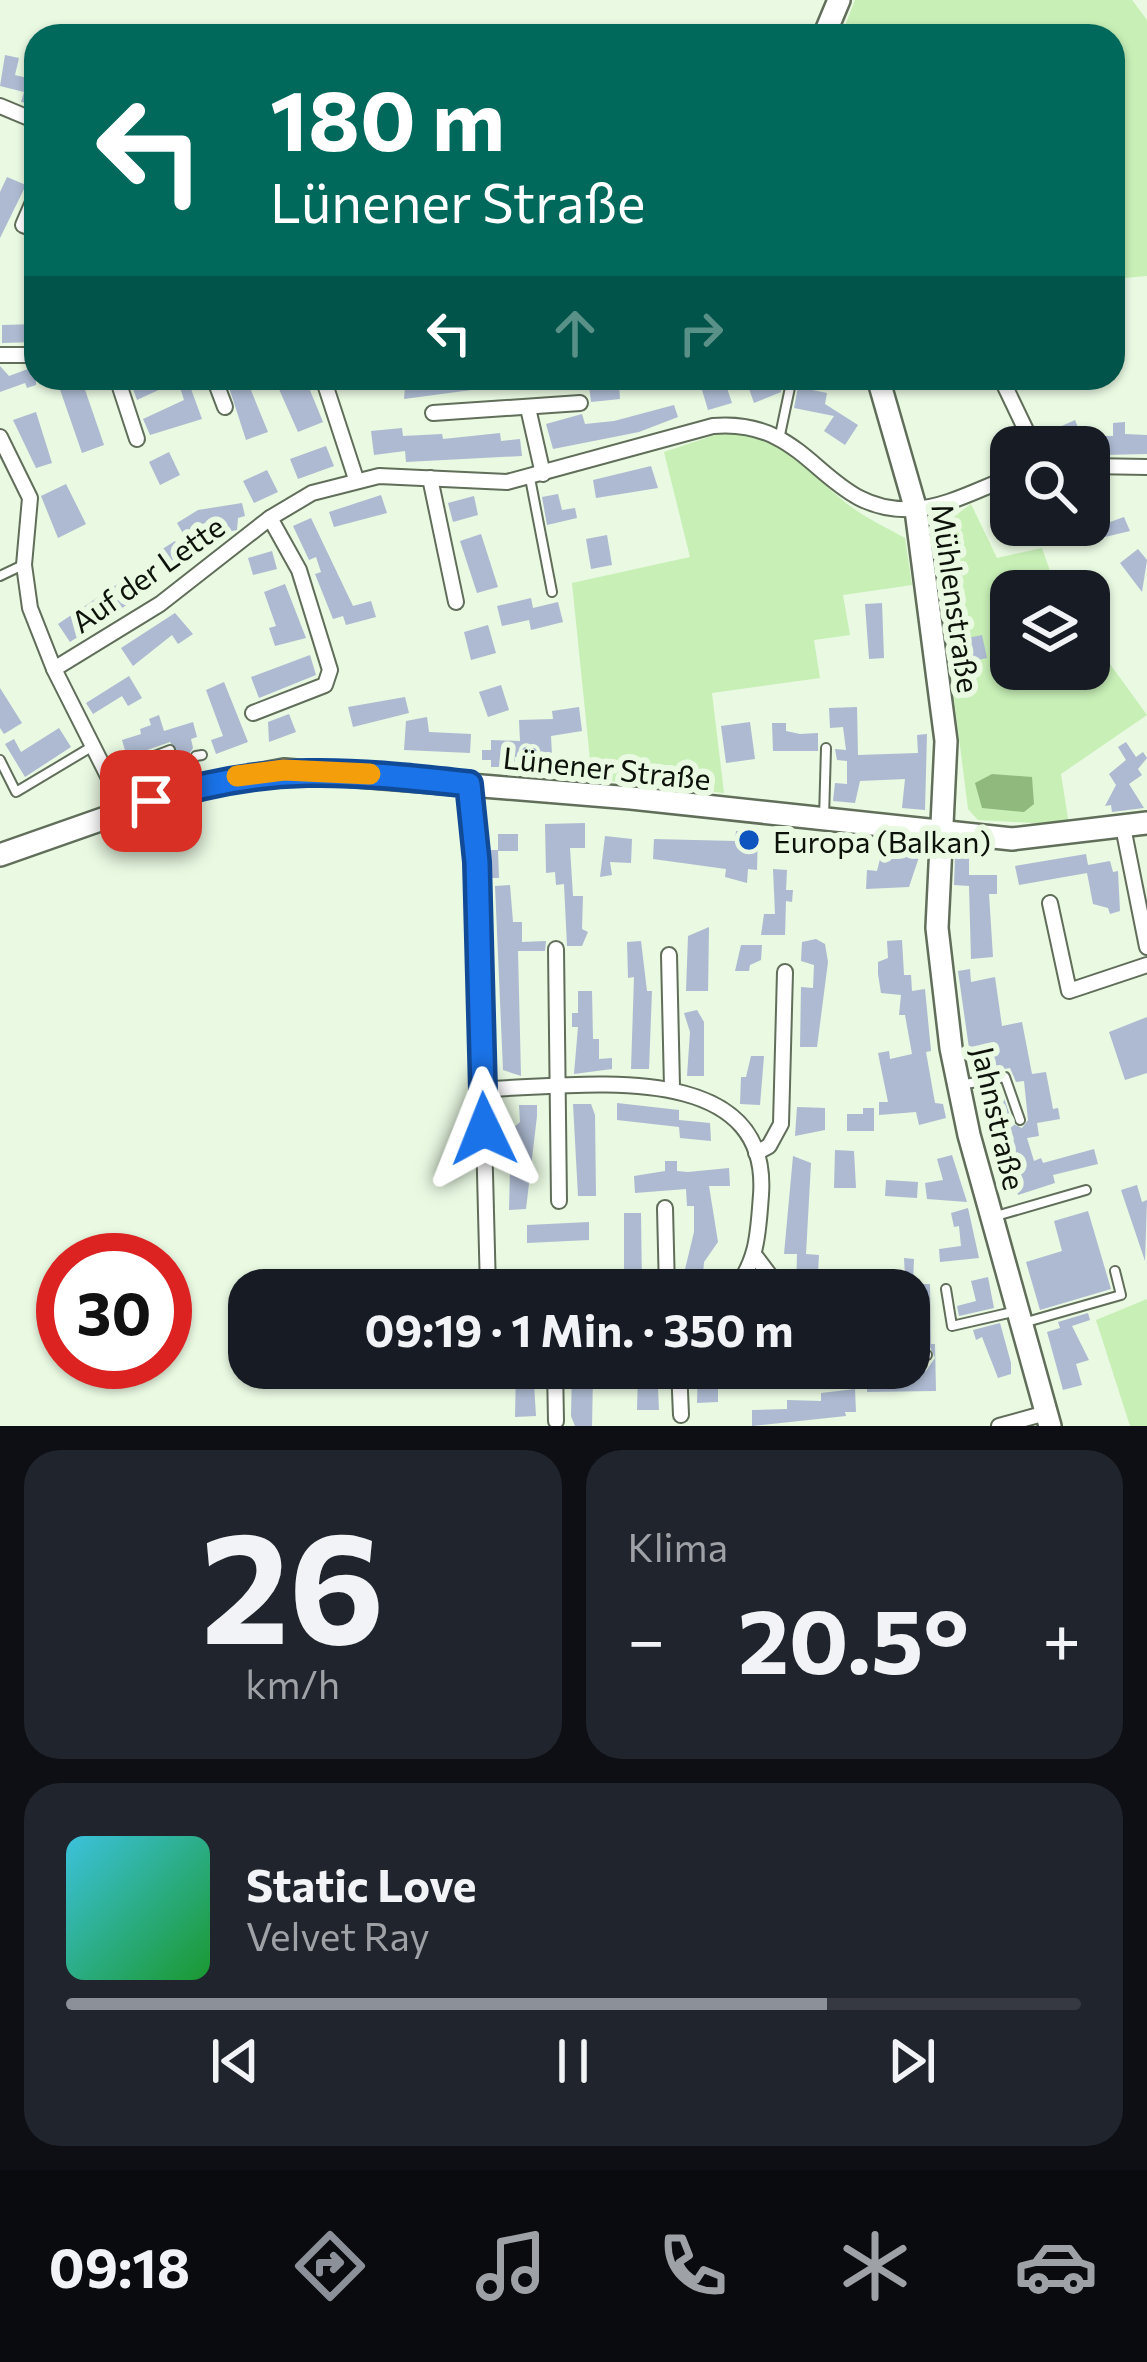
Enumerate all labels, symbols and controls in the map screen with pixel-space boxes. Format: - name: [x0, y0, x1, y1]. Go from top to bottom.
- text: 180 m: [270, 66, 505, 168]
- icon: left: [72, 72, 228, 228]
- text: Lünener Straße: [270, 168, 646, 234]
- icon: left: [416, 300, 482, 366]
- icon: ahead: [542, 300, 608, 366]
- icon: right: [668, 300, 734, 366]
- map controls: [990, 426, 1110, 690]
- button: search: [990, 426, 1110, 546]
- street label: Mühlenstraße: [925, 501, 989, 695]
- street label: Auf der Lette: [63, 507, 231, 639]
- button: layers: [990, 570, 1110, 690]
- street label: Lünener Straße: [501, 738, 713, 796]
- pin: [100, 750, 202, 852]
- icon: arrive: [118, 768, 184, 834]
- place label: Europa (Balkan): [773, 822, 991, 859]
- marker: Europa (Balkan): [736, 827, 762, 853]
- street label: Jahnstraße: [966, 1043, 1034, 1193]
- position arrow: [421, 1066, 547, 1192]
- speed limit sign: 30: [36, 1233, 192, 1389]
- text: 09:19 · 1 Min. · 350 m: [365, 1301, 793, 1356]
- text: 26: [201, 1485, 385, 1676]
- text: Klima: [628, 1522, 728, 1570]
- text: 20.5°: [738, 1582, 969, 1693]
- text: −: [628, 1597, 665, 1678]
- text: +: [1042, 1597, 1081, 1678]
- text: km/h: [245, 1659, 340, 1707]
- text: Static Love: [246, 1856, 476, 1911]
- text: Velvet Ray: [246, 1911, 430, 1959]
- icon: previous: [202, 2028, 268, 2094]
- icon: pause: [540, 2028, 606, 2094]
- icon: next: [879, 2028, 945, 2094]
- icon: directions: [288, 2224, 372, 2308]
- icon: music: [469, 2224, 553, 2308]
- icon: phone: [651, 2224, 735, 2308]
- icon: climate: [833, 2224, 917, 2308]
- icon: car: [1014, 2224, 1098, 2308]
- text: 09:18: [49, 2233, 190, 2299]

